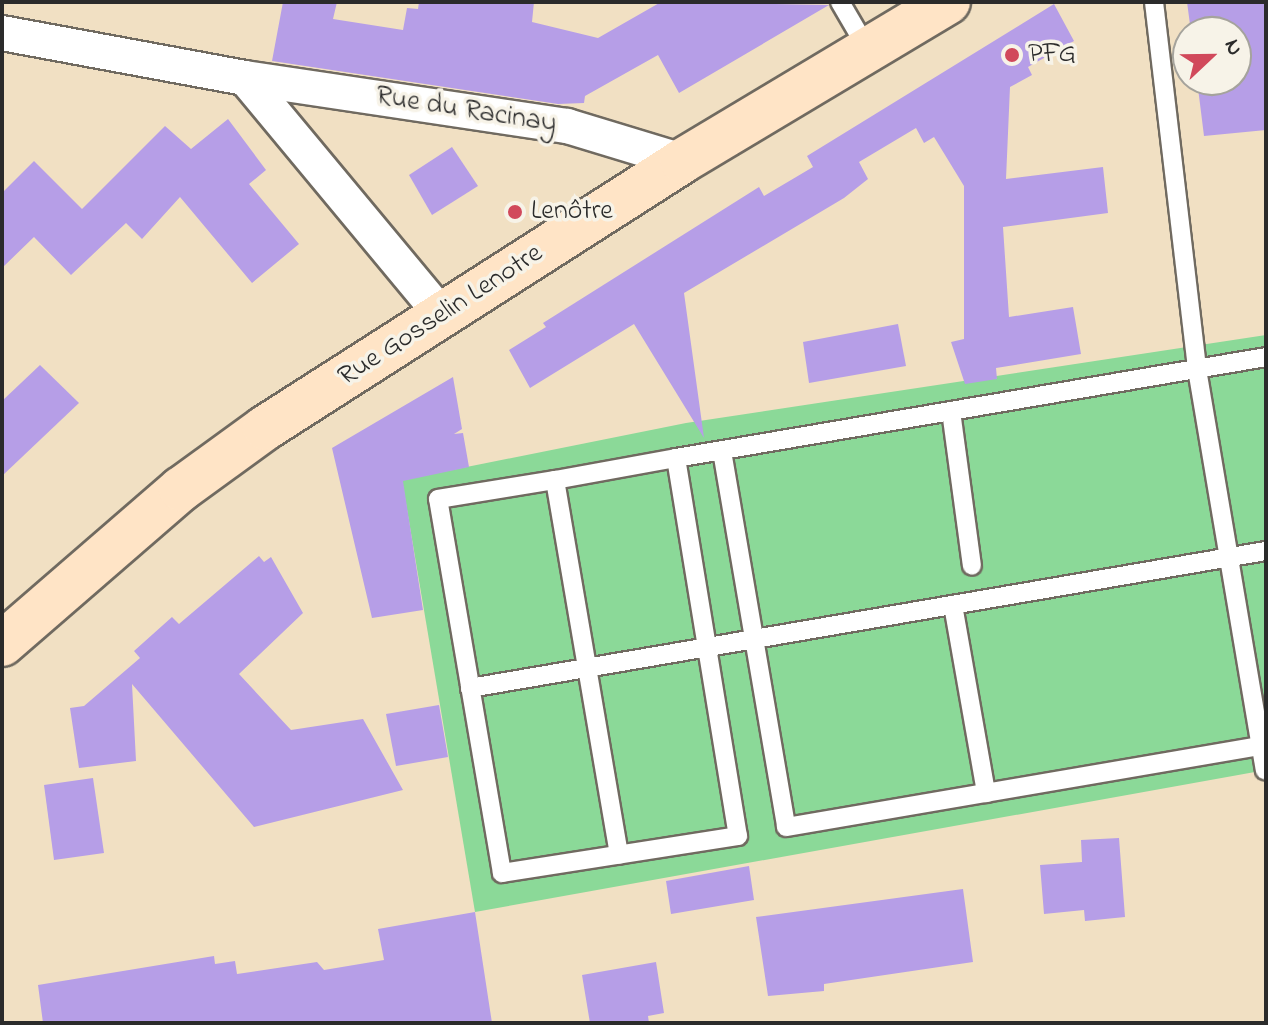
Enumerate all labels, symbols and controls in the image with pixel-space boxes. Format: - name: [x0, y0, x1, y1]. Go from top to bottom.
- north arrow: [1172, 16, 1252, 96]
- text: N: [1215, 35, 1250, 61]
- place label: PFG: [1028, 38, 1076, 72]
- marker: PFG: [1003, 46, 1021, 64]
- street label: Rue du Racinay: [373, 80, 559, 142]
- place label: Lenôtre: [531, 195, 613, 229]
- marker: Lenôtre: [506, 203, 524, 221]
- street label: Rue Gosselin Lenotre: [333, 237, 549, 395]

